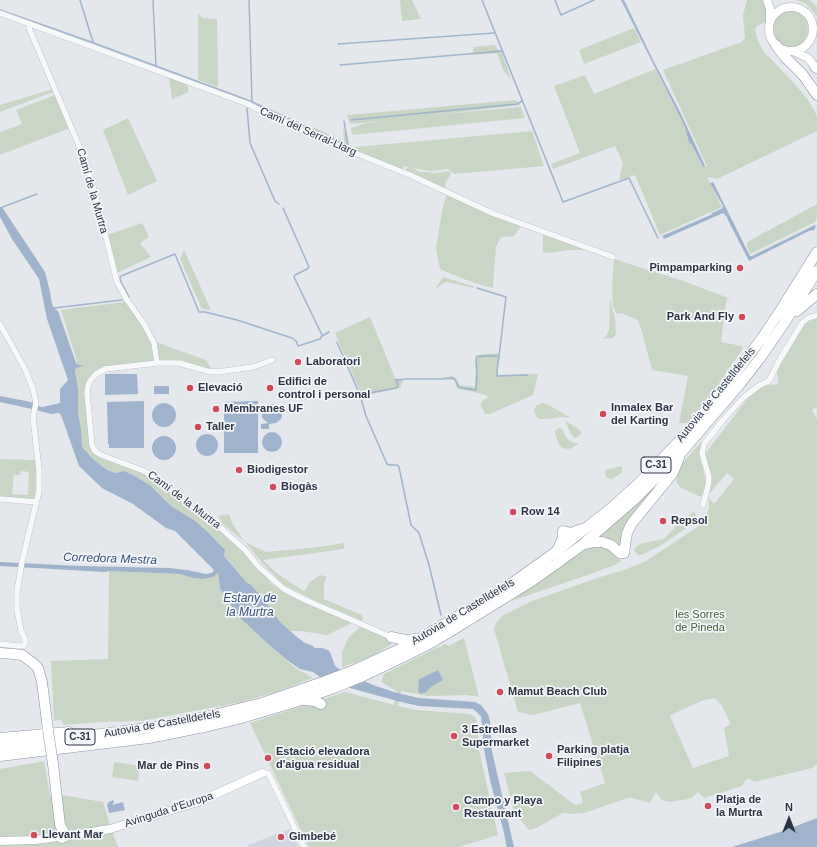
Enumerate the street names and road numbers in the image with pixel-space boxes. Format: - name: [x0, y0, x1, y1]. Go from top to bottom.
- street label: Camí del Serral-Llarg: [258, 105, 358, 159]
- street label: Camí de la Murtra: [74, 147, 110, 235]
- street label: Autovia de Castelldefels: [674, 345, 758, 445]
- road number: C-31: [641, 457, 671, 473]
- street label: Camí de la Murtra: [145, 468, 223, 532]
- street label: Autovia de Castelldefels: [409, 576, 517, 648]
- street label: Autovia de Castelldefels: [103, 707, 221, 741]
- road number: C-31: [65, 729, 95, 745]
- street label: Avinguda d'Europa: [123, 789, 215, 831]

